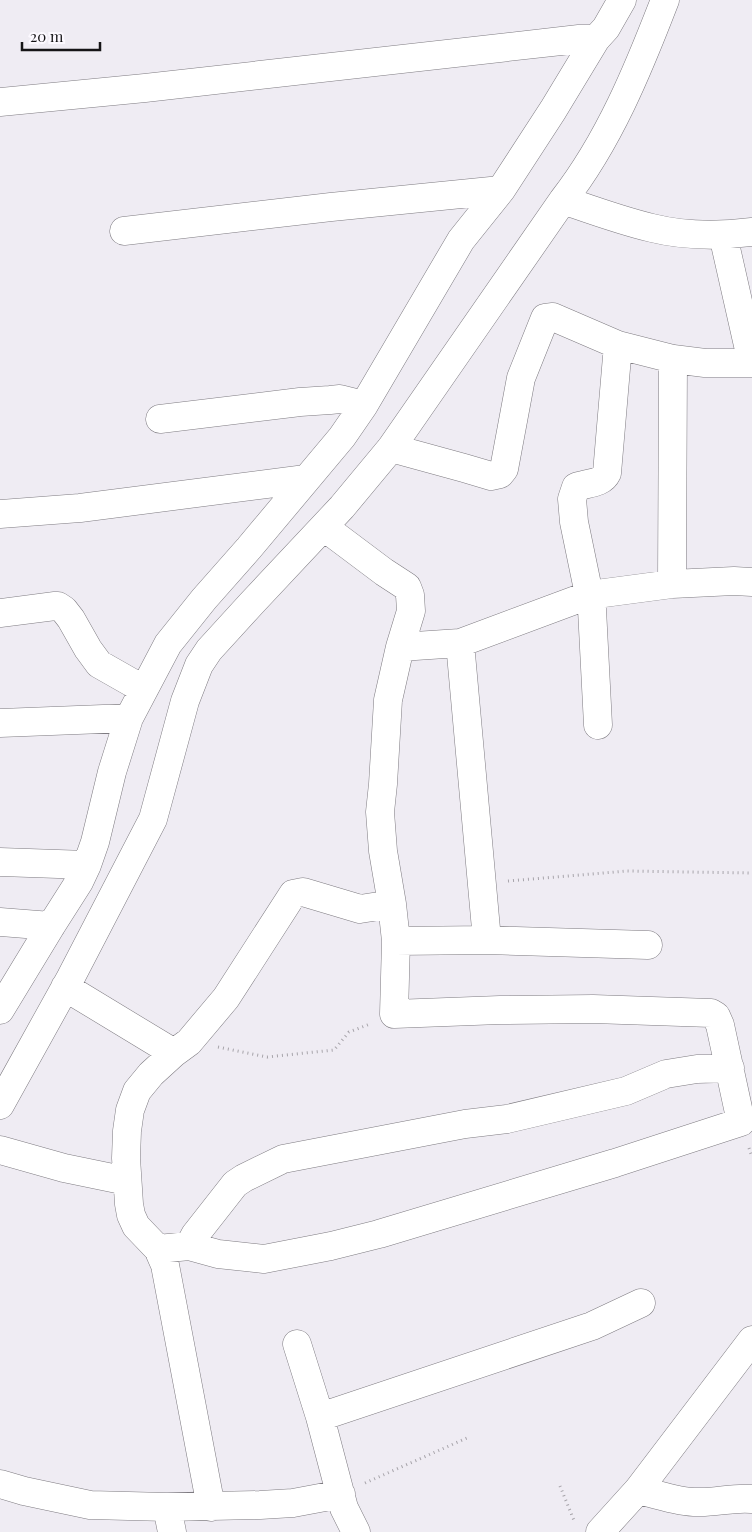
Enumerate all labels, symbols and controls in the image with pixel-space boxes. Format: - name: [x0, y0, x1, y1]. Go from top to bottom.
- scale bar: [22, 20, 100, 52]
- text: 20 m: [30, 26, 64, 46]

